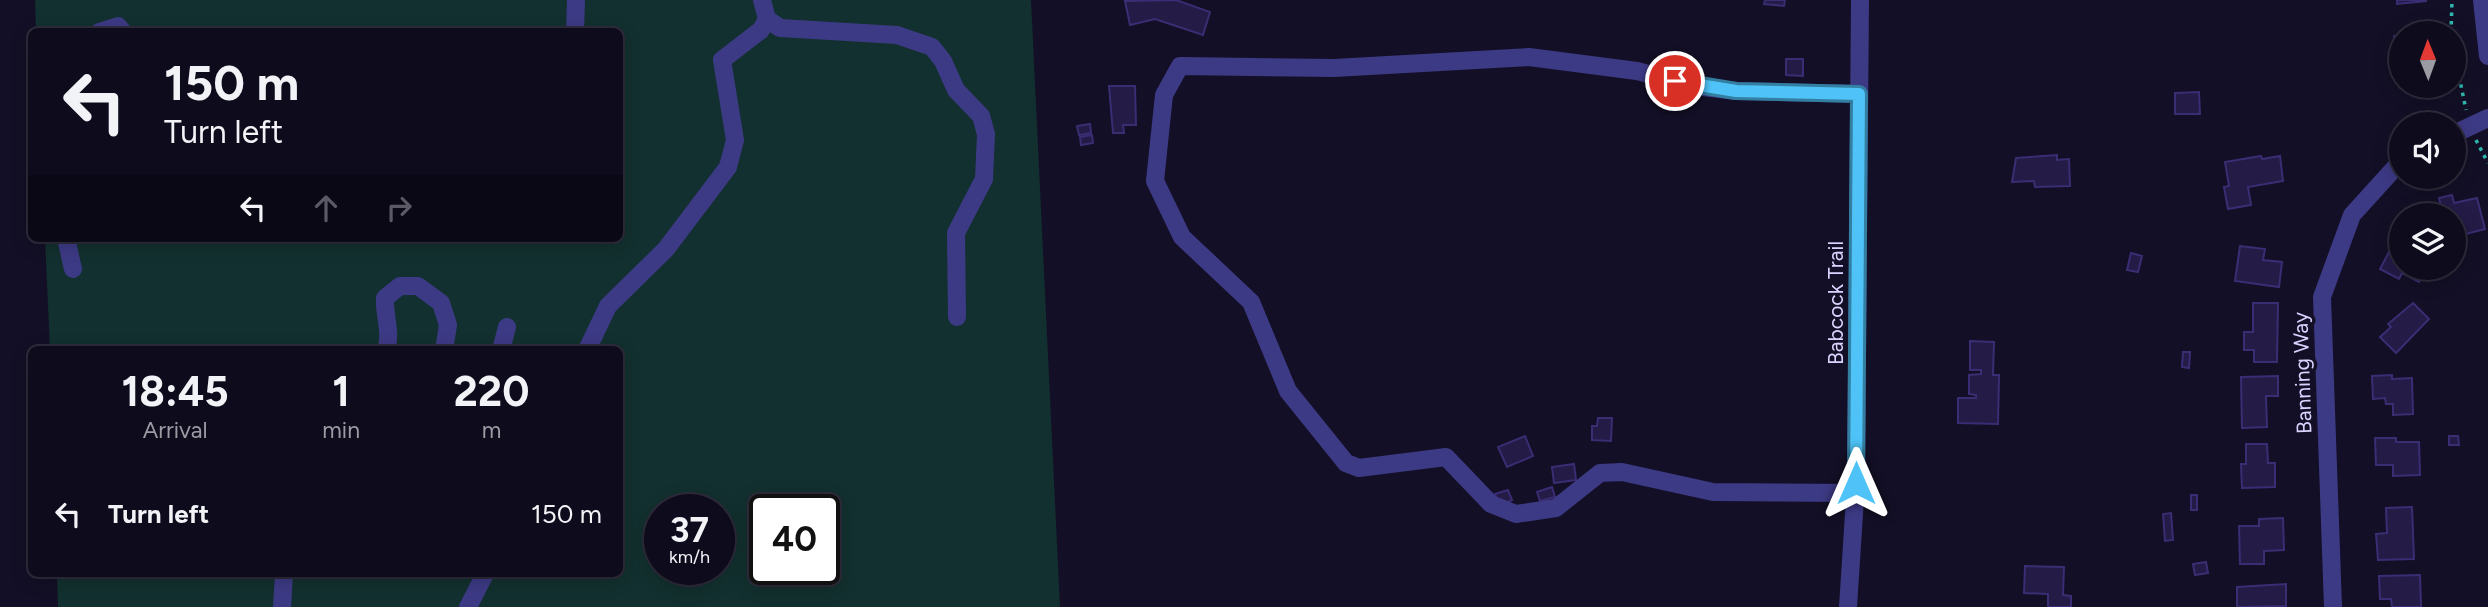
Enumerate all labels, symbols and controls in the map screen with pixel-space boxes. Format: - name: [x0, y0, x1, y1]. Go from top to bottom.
- north arrow: [2389, 21, 2466, 98]
- map controls: [2389, 21, 2466, 280]
- pin: [1645, 51, 1705, 111]
- text: 150 m: [164, 53, 299, 112]
- icon: left: [49, 56, 140, 147]
- icon: arrive: [1656, 62, 1694, 100]
- button: sound: [2389, 112, 2466, 189]
- text: Turn left: [164, 113, 283, 151]
- icon: left: [234, 189, 272, 227]
- icon: ahead: [307, 189, 345, 227]
- icon: right: [380, 189, 418, 227]
- button: layers: [2389, 203, 2466, 280]
- street label: Babcock Trail: [1823, 241, 1848, 365]
- street label: Banning Way: [2287, 312, 2317, 434]
- text: 18:45: [122, 366, 229, 417]
- text: 1: [332, 366, 350, 417]
- text: 220: [454, 366, 529, 417]
- text: Arrival: [143, 416, 208, 444]
- text: min: [322, 416, 360, 444]
- text: m: [482, 416, 501, 444]
- position arrow: [1819, 446, 1893, 520]
- speed limit sign: 40: [749, 494, 840, 585]
- icon: left: [49, 495, 87, 533]
- text: Turn left: [108, 498, 209, 530]
- text: 150 m: [531, 498, 602, 530]
- text: 37: [670, 509, 709, 551]
- text: km/h: [669, 546, 710, 568]

